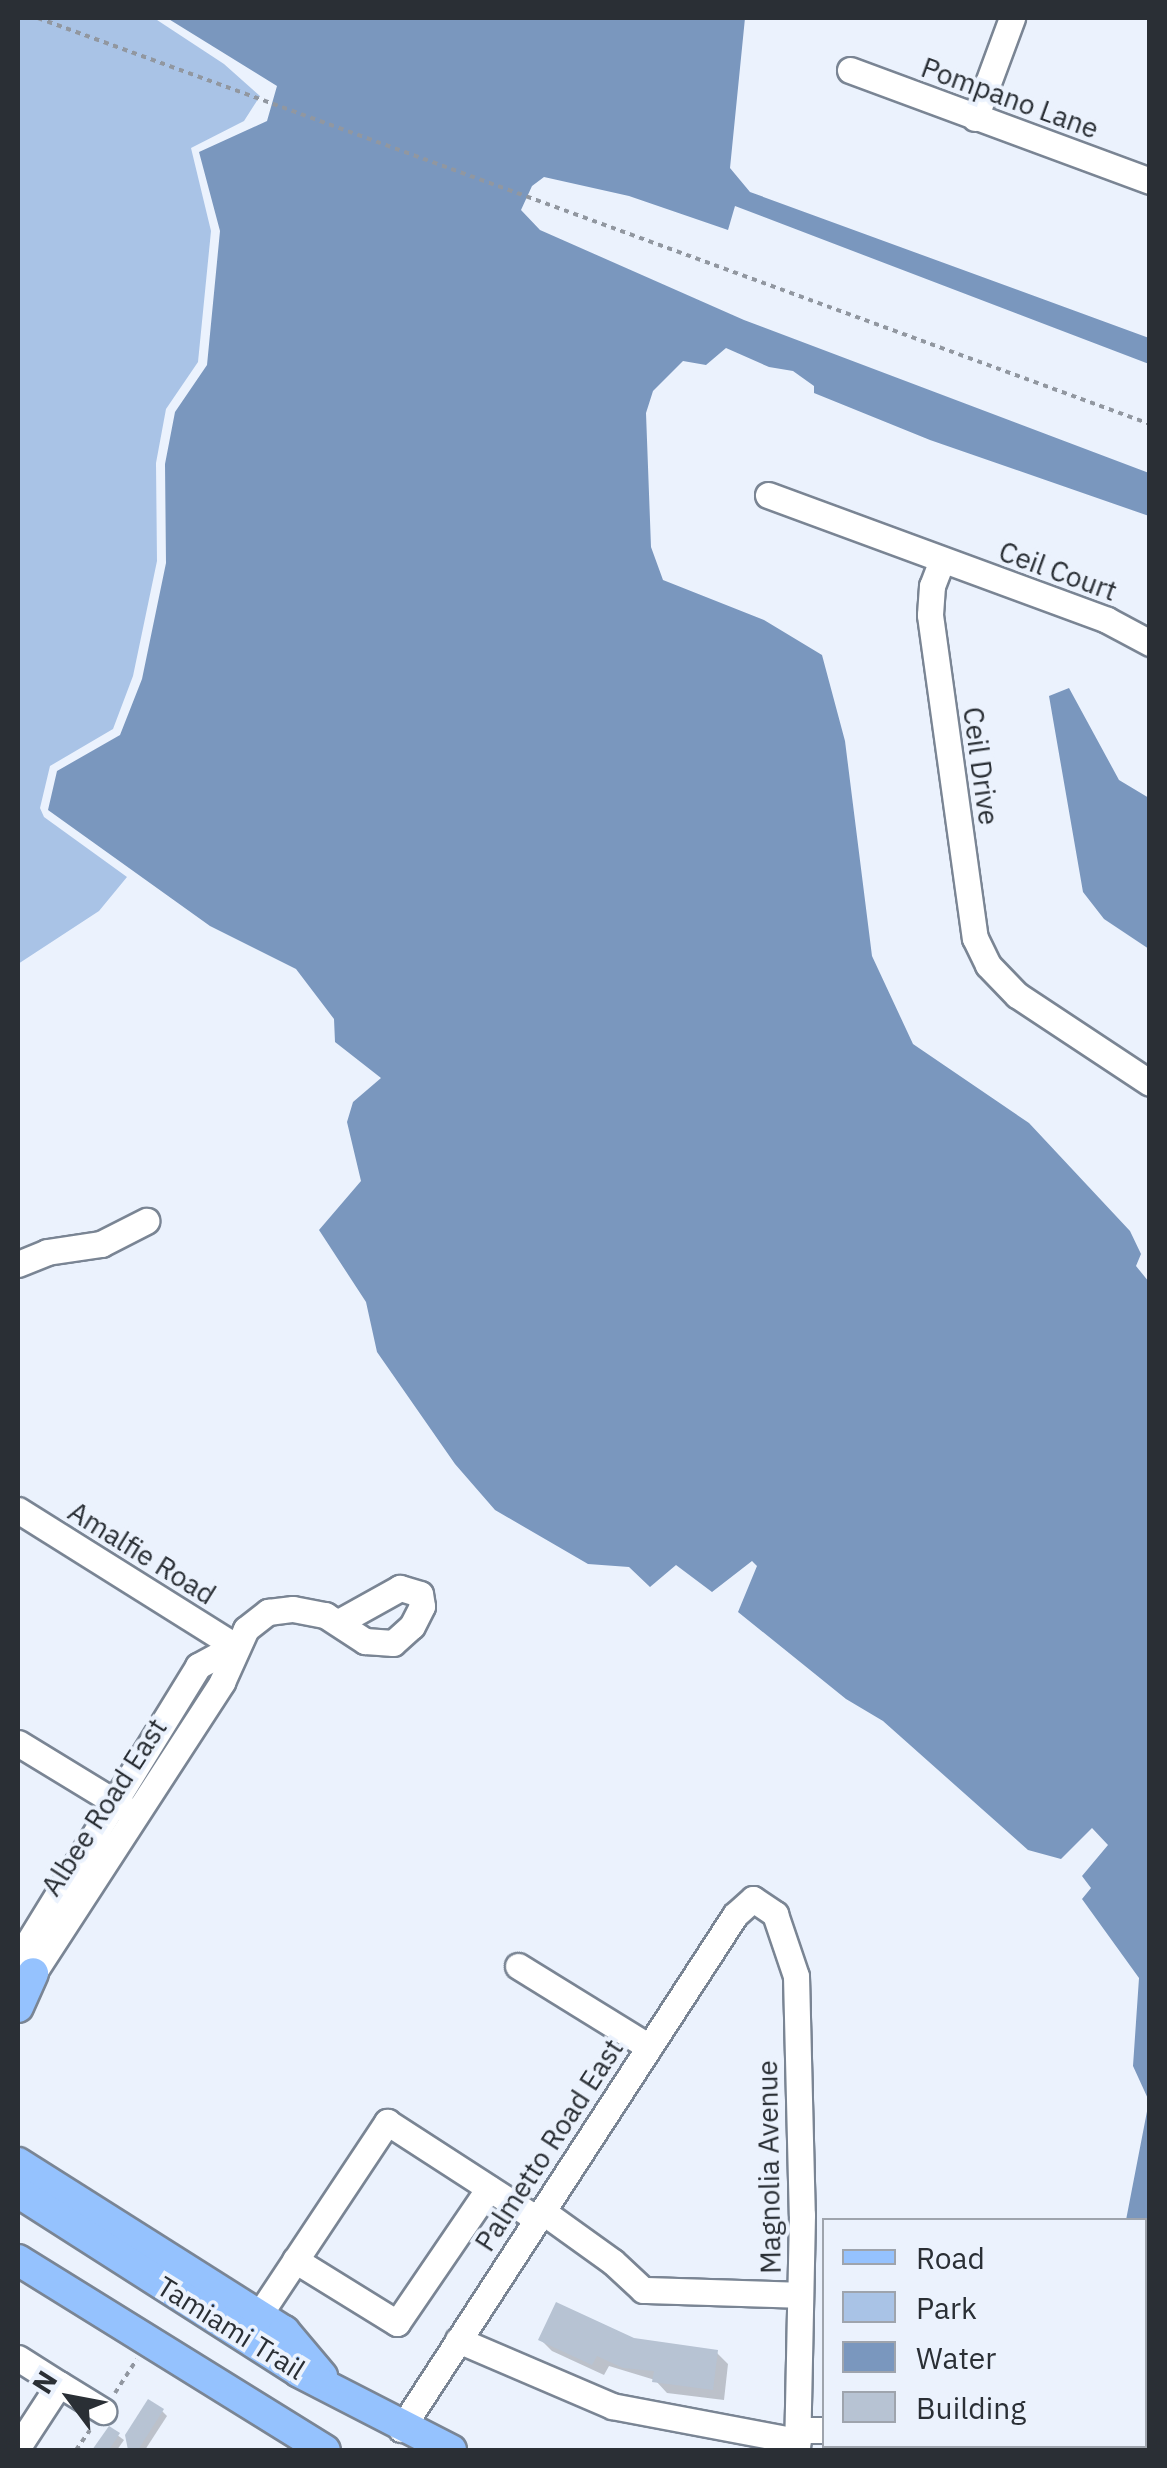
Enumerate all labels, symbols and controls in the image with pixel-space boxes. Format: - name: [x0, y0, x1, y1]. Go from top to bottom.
- street label: Pompano Lane: [917, 50, 1103, 146]
- street label: Ceil Court: [994, 534, 1122, 608]
- street label: Ceil Drive: [956, 705, 1006, 827]
- street label: Amalfie Road: [62, 1494, 222, 1612]
- street label: Albee Road East: [34, 1712, 174, 1902]
- street label: Palmetto Road East: [468, 2033, 630, 2257]
- street label: Magnolia Avenue: [750, 2060, 788, 2274]
- legend: [822, 2218, 1147, 2448]
- text: Road: [916, 2238, 985, 2277]
- street label: Tamiami Trail: [151, 2269, 311, 2387]
- text: Park: [916, 2288, 977, 2327]
- text: Water: [916, 2338, 996, 2377]
- north arrow: [20, 2348, 120, 2448]
- text: N: [23, 2363, 65, 2400]
- text: Building: [916, 2388, 1026, 2427]

